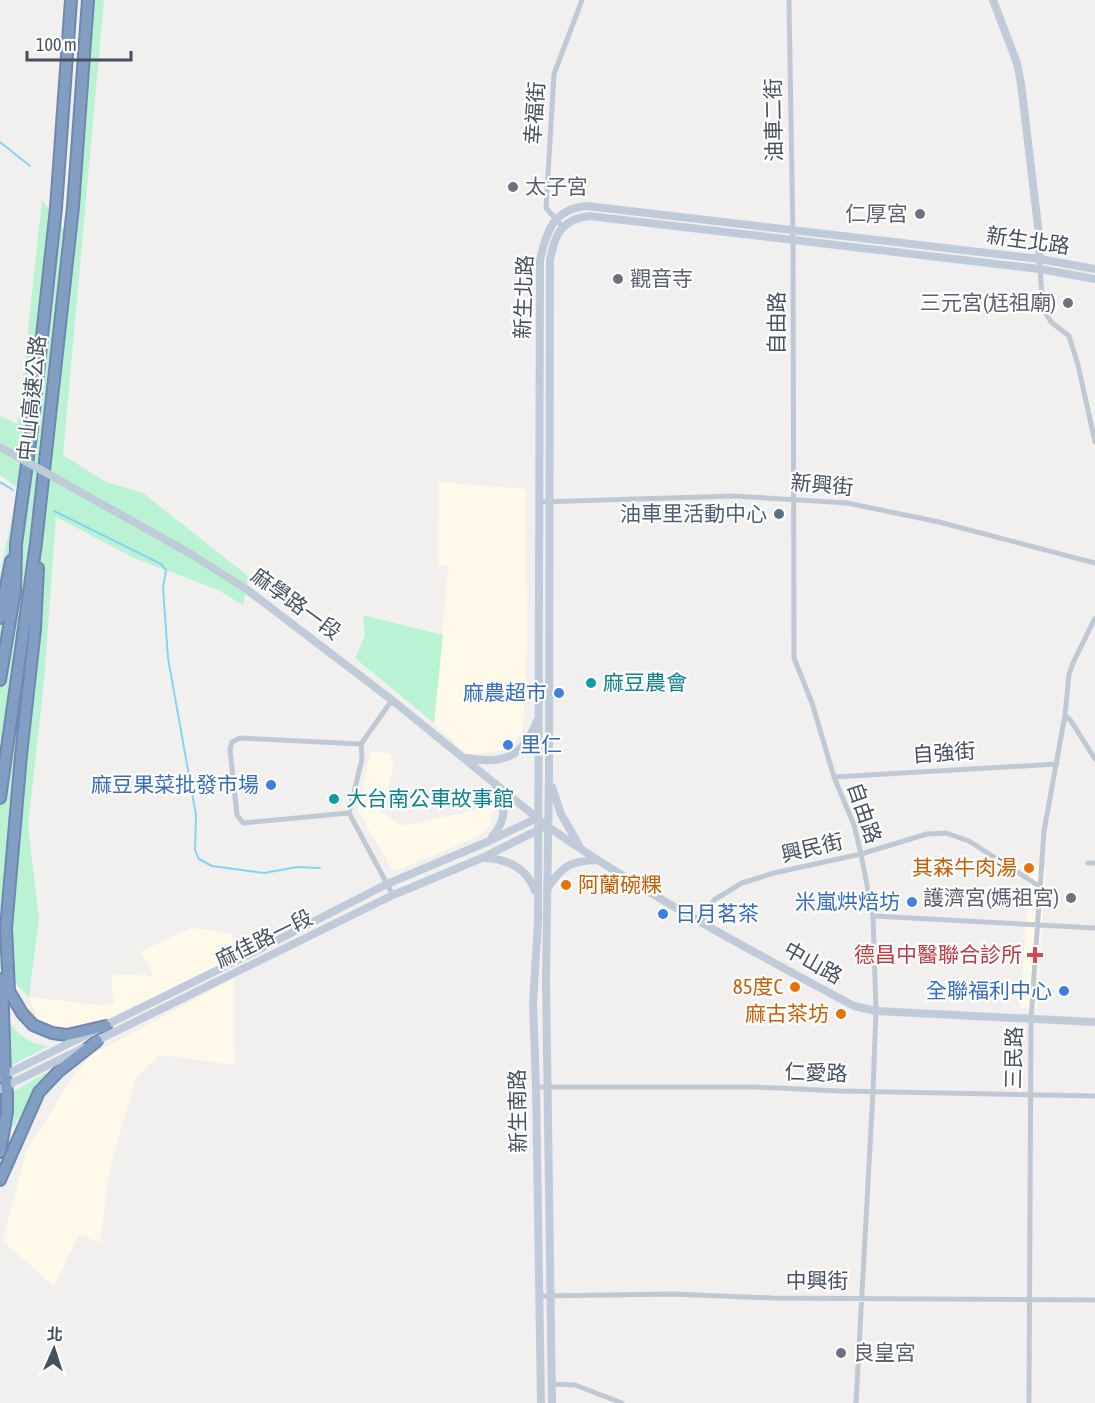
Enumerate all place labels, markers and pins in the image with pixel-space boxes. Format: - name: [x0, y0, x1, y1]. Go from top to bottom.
- place label: 太子宮: [525, 174, 588, 198]
- marker: 太子宮: [506, 180, 520, 194]
- place label: 仁厚宮: [845, 201, 908, 225]
- marker: 仁厚宮: [913, 207, 927, 221]
- place label: 觀音寺: [630, 266, 693, 290]
- marker: 觀音寺: [611, 272, 625, 286]
- place label: 三元宮(尪祖廟): [920, 290, 1056, 314]
- marker: 三元宮(尪祖廟): [1061, 296, 1075, 310]
- place label: 油車里活動中心: [620, 501, 767, 525]
- marker: 油車里活動中心: [772, 507, 786, 521]
- place label: 麻豆農會: [603, 670, 687, 694]
- marker: 麻豆農會: [584, 676, 598, 690]
- place label: 麻農超市: [463, 680, 547, 704]
- marker: 麻農超市: [552, 686, 566, 700]
- place label: 里仁: [520, 732, 562, 756]
- marker: 里仁: [501, 738, 515, 752]
- place label: 麻豆果菜批發市場: [91, 772, 259, 796]
- marker: 麻豆果菜批發市場: [264, 778, 278, 792]
- place label: 大台南公車故事館: [346, 786, 514, 810]
- marker: 大台南公車故事館: [327, 792, 341, 806]
- place label: 其森牛肉湯: [912, 855, 1017, 879]
- marker: 其森牛肉湯: [1022, 861, 1036, 875]
- place label: 阿蘭碗粿: [578, 872, 662, 896]
- marker: 阿蘭碗粿: [559, 878, 573, 892]
- place label: 護濟宮(媽祖宮): [923, 885, 1059, 909]
- place label: 米嵐烘焙坊: [795, 889, 900, 913]
- marker: 護濟宮(媽祖宮): [1064, 891, 1078, 905]
- marker: 米嵐烘焙坊: [905, 895, 919, 909]
- place label: 日月茗茶: [675, 901, 759, 925]
- marker: 日月茗茶: [656, 907, 670, 921]
- place label: 德昌中醫聯合診所: [854, 942, 1022, 966]
- marker: 德昌中醫聯合診所: [1026, 946, 1044, 964]
- place label: 85度C: [733, 974, 784, 998]
- place label: 全聯福利中心: [926, 978, 1052, 1002]
- marker: 85度C: [788, 980, 802, 994]
- marker: 全聯福利中心: [1057, 984, 1071, 998]
- place label: 麻古茶坊: [745, 1001, 829, 1025]
- marker: 麻古茶坊: [834, 1007, 848, 1021]
- place label: 良皇宮: [853, 1340, 916, 1364]
- marker: 良皇宮: [834, 1346, 848, 1360]

